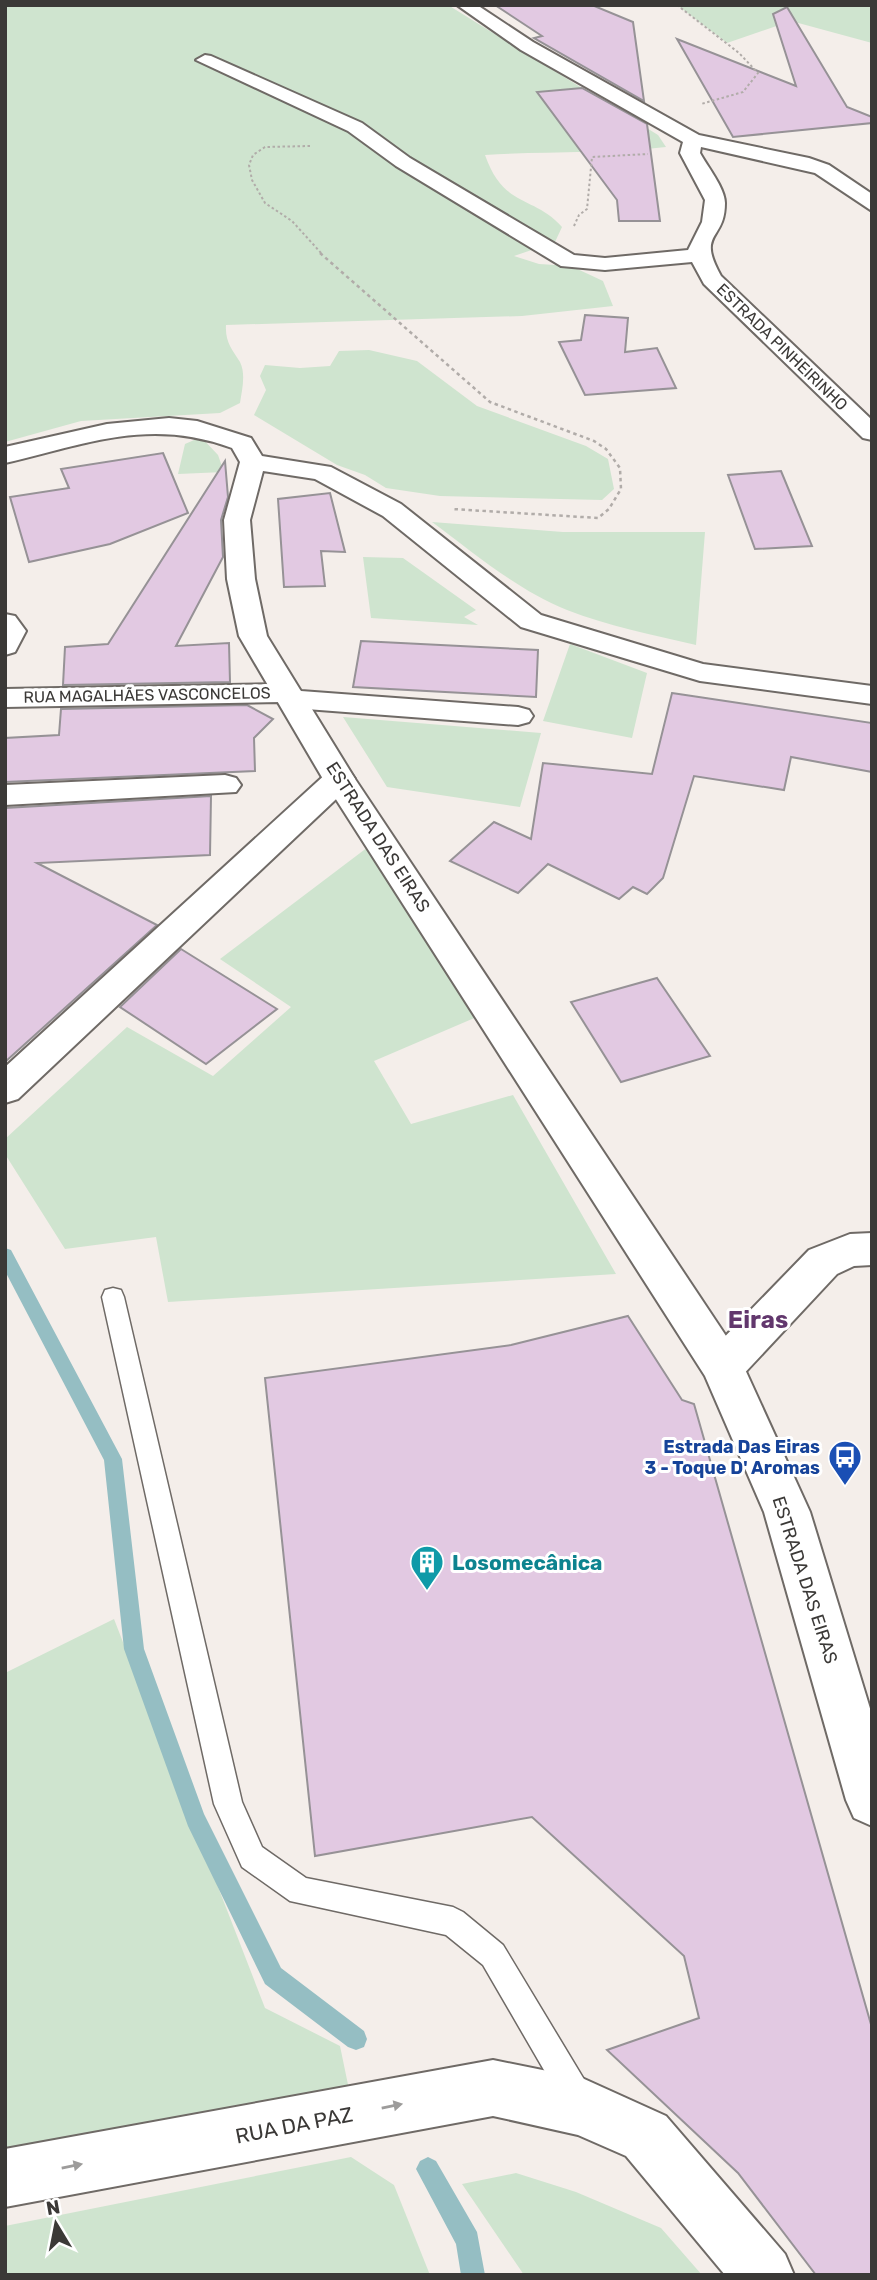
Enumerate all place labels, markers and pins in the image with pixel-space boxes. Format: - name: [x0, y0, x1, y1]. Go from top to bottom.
- place label: Estrada Das Eiras 3 - Toque D' Aromas: [644, 1436, 820, 1479]
- bus stop icon: Estrada Das Eiras 3 - Toque D' Aromas: [826, 1438, 864, 1487]
- building icon: Losomecânica: [408, 1543, 446, 1592]
- place label: Losomecânica: [452, 1550, 603, 1575]

